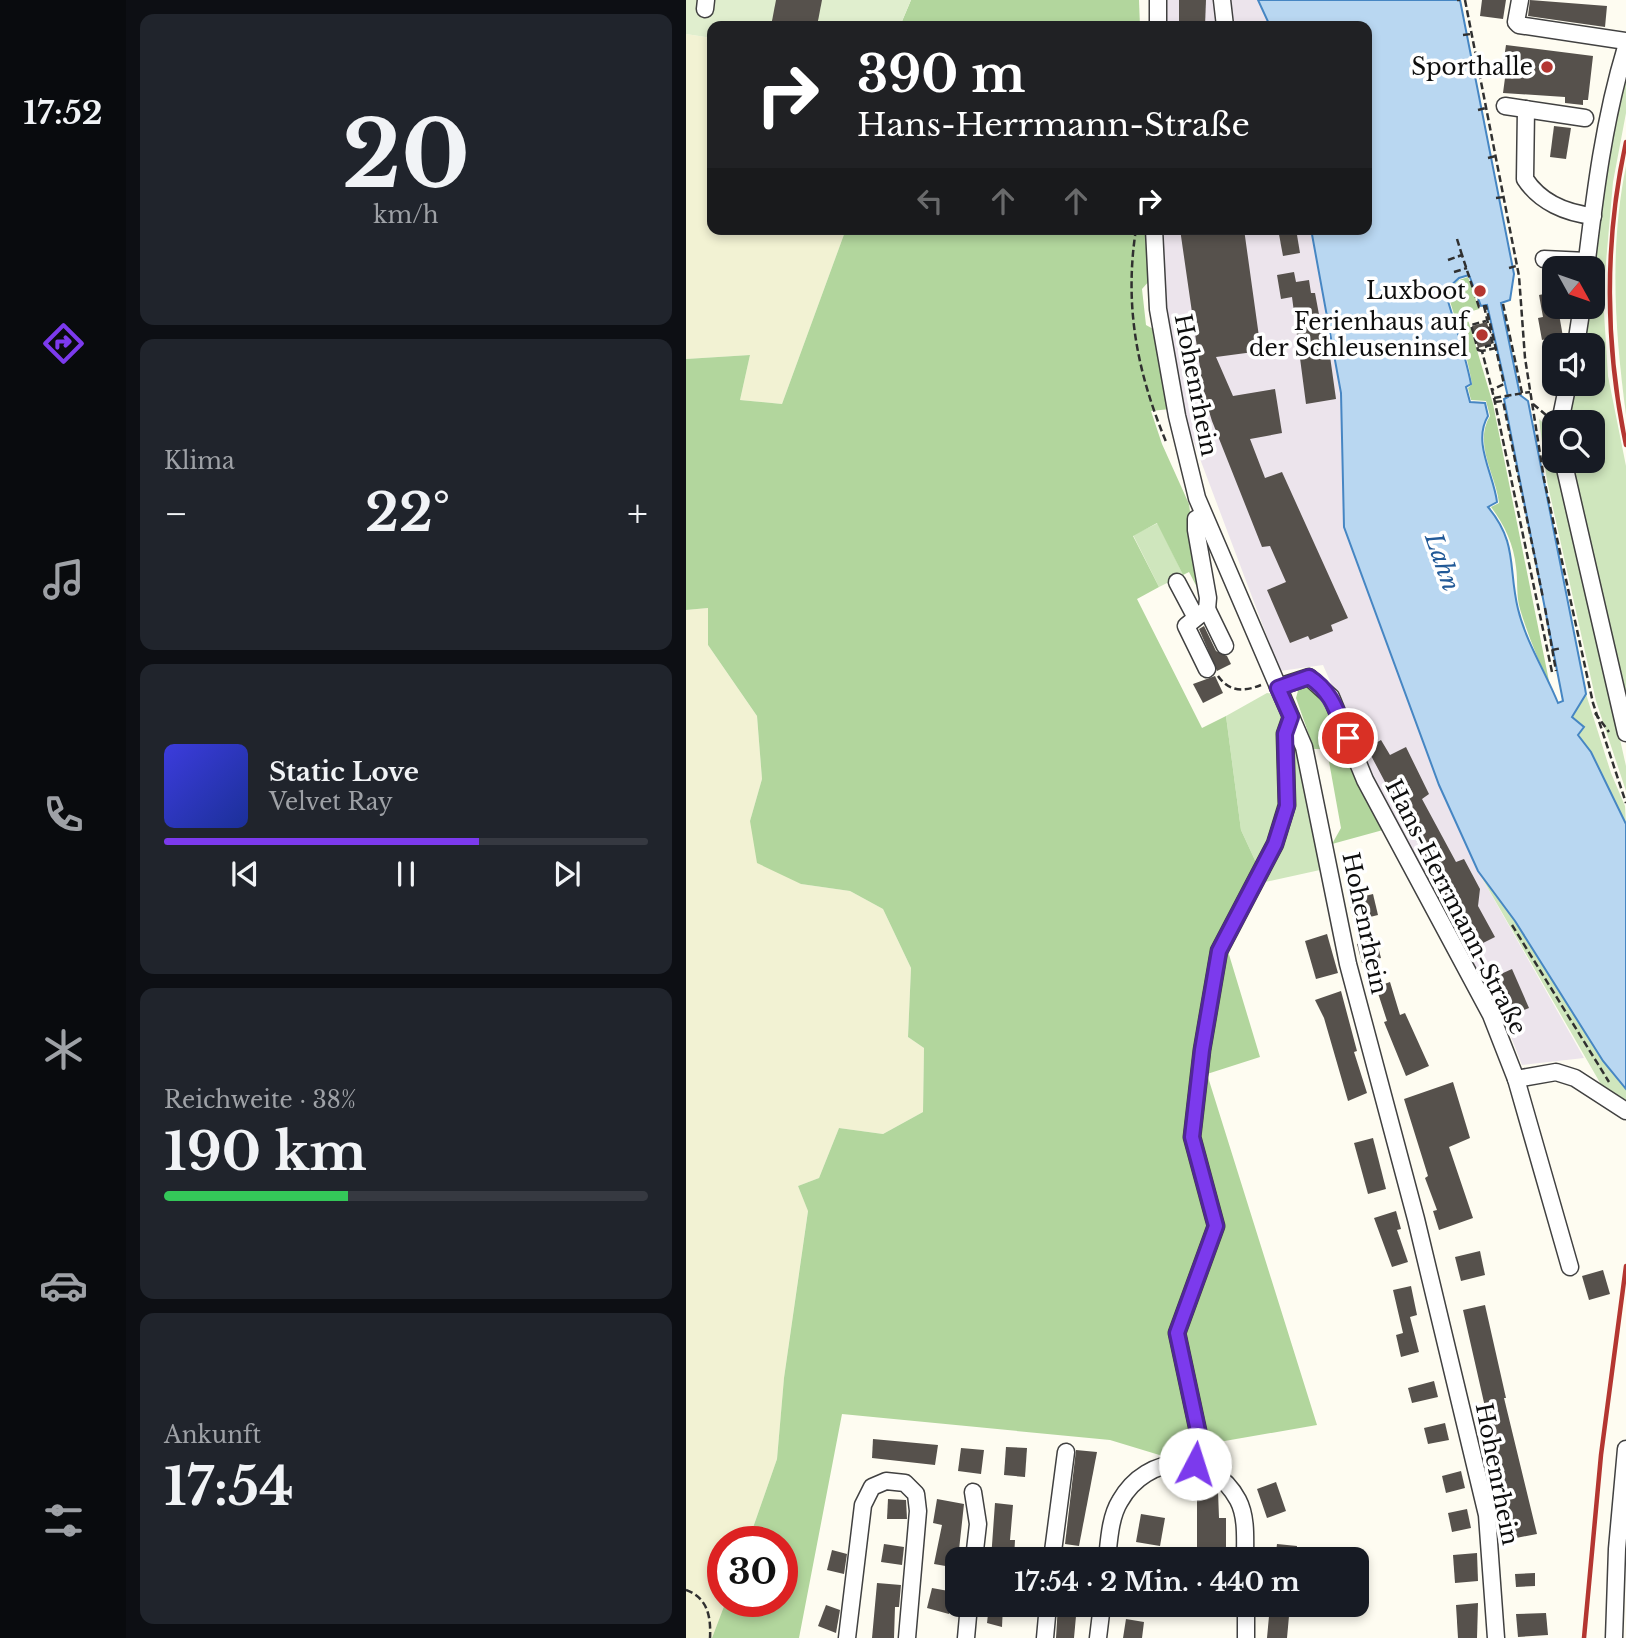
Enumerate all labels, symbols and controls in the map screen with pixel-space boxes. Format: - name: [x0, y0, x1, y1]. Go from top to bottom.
- text: 390 m: [857, 44, 1025, 105]
- icon: right: [742, 49, 833, 140]
- place label: Sporthalle: [1411, 53, 1533, 81]
- marker: Sporthalle: [1539, 59, 1555, 75]
- text: 17:52: [23, 93, 103, 133]
- text: 20: [342, 99, 470, 212]
- text: Hans-Herrmann-Straße: [857, 105, 1250, 145]
- icon: left: [911, 182, 949, 220]
- icon: ahead: [984, 182, 1022, 220]
- icon: ahead: [1057, 182, 1095, 220]
- icon: right: [1130, 182, 1168, 220]
- text: km/h: [373, 201, 439, 229]
- north arrow: [1542, 256, 1605, 318]
- map controls: [1542, 256, 1605, 473]
- place label: Luxboot: [1366, 277, 1466, 305]
- marker: Luxboot: [1472, 283, 1488, 299]
- place label: Ferienhaus auf der Schleuseninsel: [1249, 308, 1471, 362]
- street label: Hohenrhein: [1168, 312, 1224, 459]
- icon: directions: [39, 319, 88, 368]
- marker: Ferienhaus auf der Schleuseninsel: [1474, 327, 1490, 343]
- button: sound: [1542, 333, 1605, 396]
- button: search: [1542, 410, 1605, 473]
- text: Klima: [164, 447, 235, 475]
- text: 22°: [365, 481, 450, 545]
- text: −: [164, 490, 188, 537]
- text: +: [627, 490, 648, 537]
- water label: Lahn: [1419, 528, 1466, 595]
- icon: music: [39, 555, 88, 604]
- pin: [1318, 708, 1378, 768]
- icon: arrive: [1329, 719, 1367, 757]
- text: Static Love: [269, 756, 419, 788]
- street label: Hans-Herrmann-Straße: [1379, 775, 1533, 1039]
- text: Velvet Ray: [269, 788, 393, 816]
- icon: phone: [39, 790, 88, 839]
- street label: Hohenrhein: [1336, 850, 1394, 997]
- icon: previous: [226, 855, 264, 893]
- icon: pause: [387, 855, 425, 893]
- icon: next: [548, 855, 586, 893]
- icon: climate: [39, 1025, 88, 1074]
- text: Reichweite · 38%: [164, 1086, 356, 1114]
- text: 190 km: [164, 1120, 367, 1184]
- icon: car: [39, 1261, 88, 1310]
- street label: Hohenrhein: [1469, 1401, 1525, 1548]
- text: Ankunft: [164, 1421, 261, 1449]
- position arrow: [1158, 1427, 1232, 1501]
- text: 17:54: [164, 1455, 294, 1519]
- icon: filters: [39, 1496, 88, 1545]
- speed limit sign: 30: [707, 1526, 798, 1617]
- text: 17:54 · 2 Min. · 440 m: [1014, 1566, 1300, 1598]

